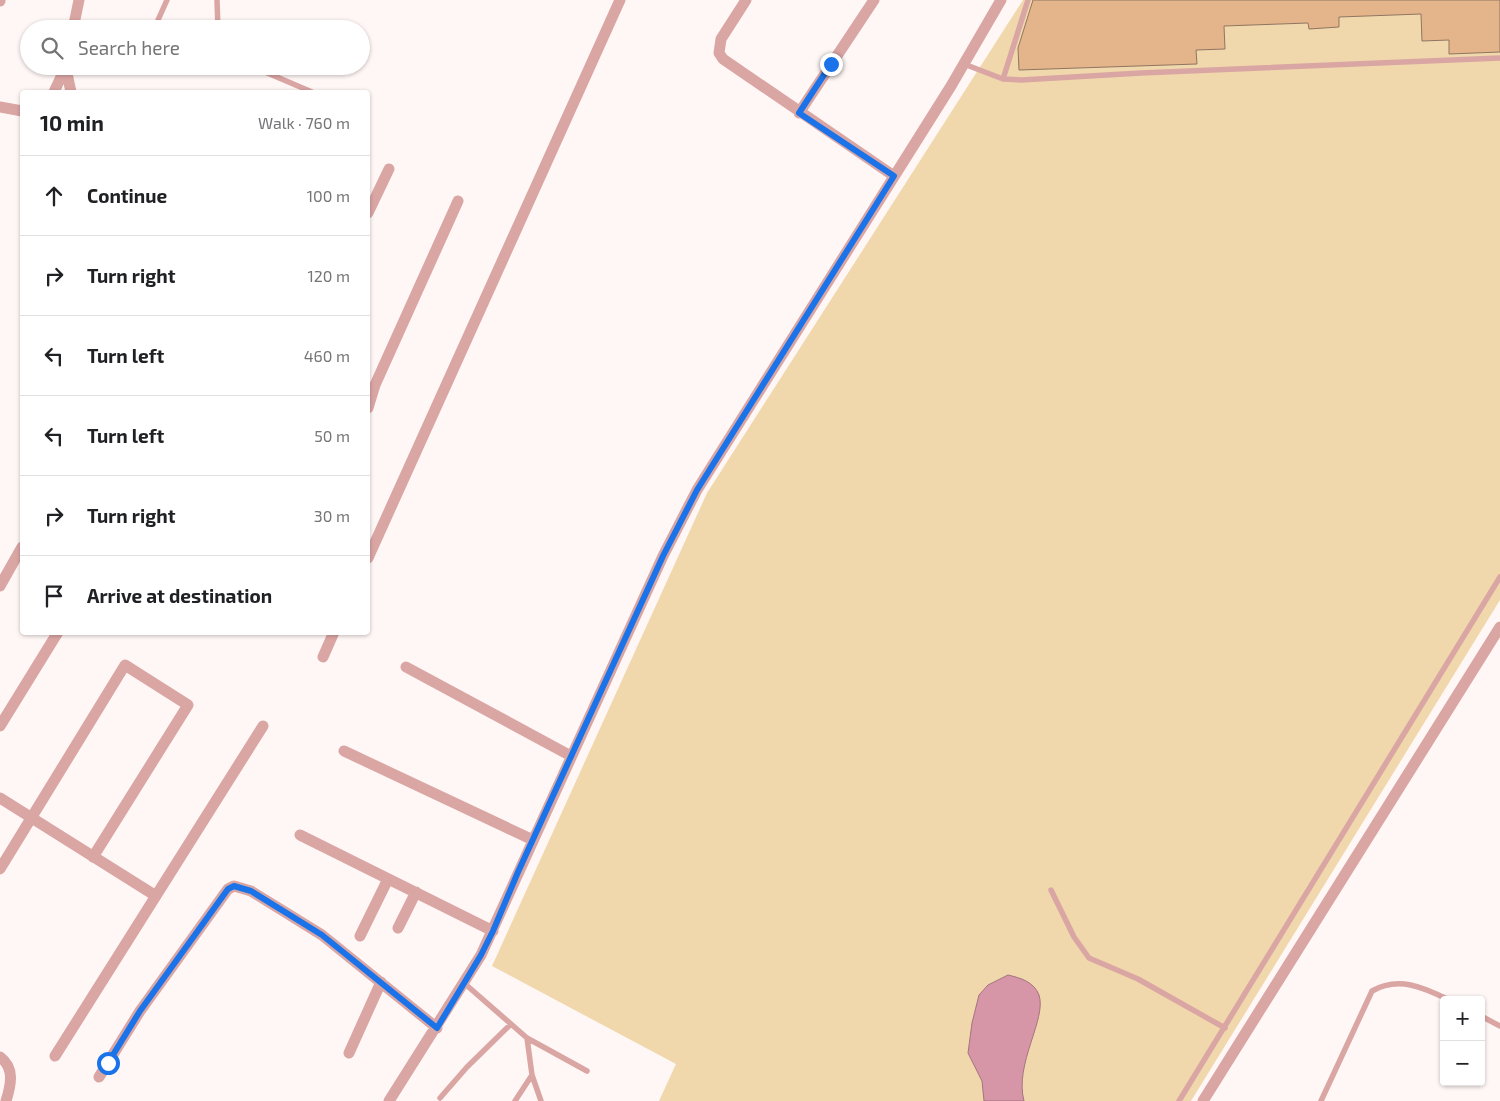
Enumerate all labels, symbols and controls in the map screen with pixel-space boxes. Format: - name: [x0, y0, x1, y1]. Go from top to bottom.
- search box: [20, 20, 370, 75]
- icon: search: [38, 34, 66, 62]
- text: Search here: [78, 36, 180, 59]
- route end: [820, 53, 843, 76]
- text: 10 min: [40, 110, 104, 135]
- text: Walk · 760 m: [258, 113, 350, 132]
- icon: ahead: [40, 182, 68, 210]
- text: Continue: [87, 184, 167, 207]
- text: 100 m: [307, 186, 350, 205]
- icon: right: [40, 262, 68, 290]
- text: Turn right: [87, 264, 175, 287]
- text: 120 m: [307, 266, 350, 285]
- icon: left: [40, 342, 68, 370]
- text: Turn left: [87, 344, 164, 367]
- text: 460 m: [304, 346, 350, 365]
- icon: left: [40, 422, 68, 450]
- text: Turn left: [87, 424, 164, 447]
- text: 50 m: [314, 426, 350, 445]
- icon: right: [40, 502, 68, 530]
- text: Turn right: [87, 504, 175, 527]
- text: 30 m: [314, 506, 350, 525]
- icon: arrive: [40, 582, 68, 610]
- text: Arrive at destination: [87, 584, 272, 607]
- map controls: [1440, 996, 1485, 1086]
- button: +: [1440, 996, 1485, 1041]
- button: −: [1440, 1041, 1485, 1086]
- route start: [97, 1052, 120, 1075]

